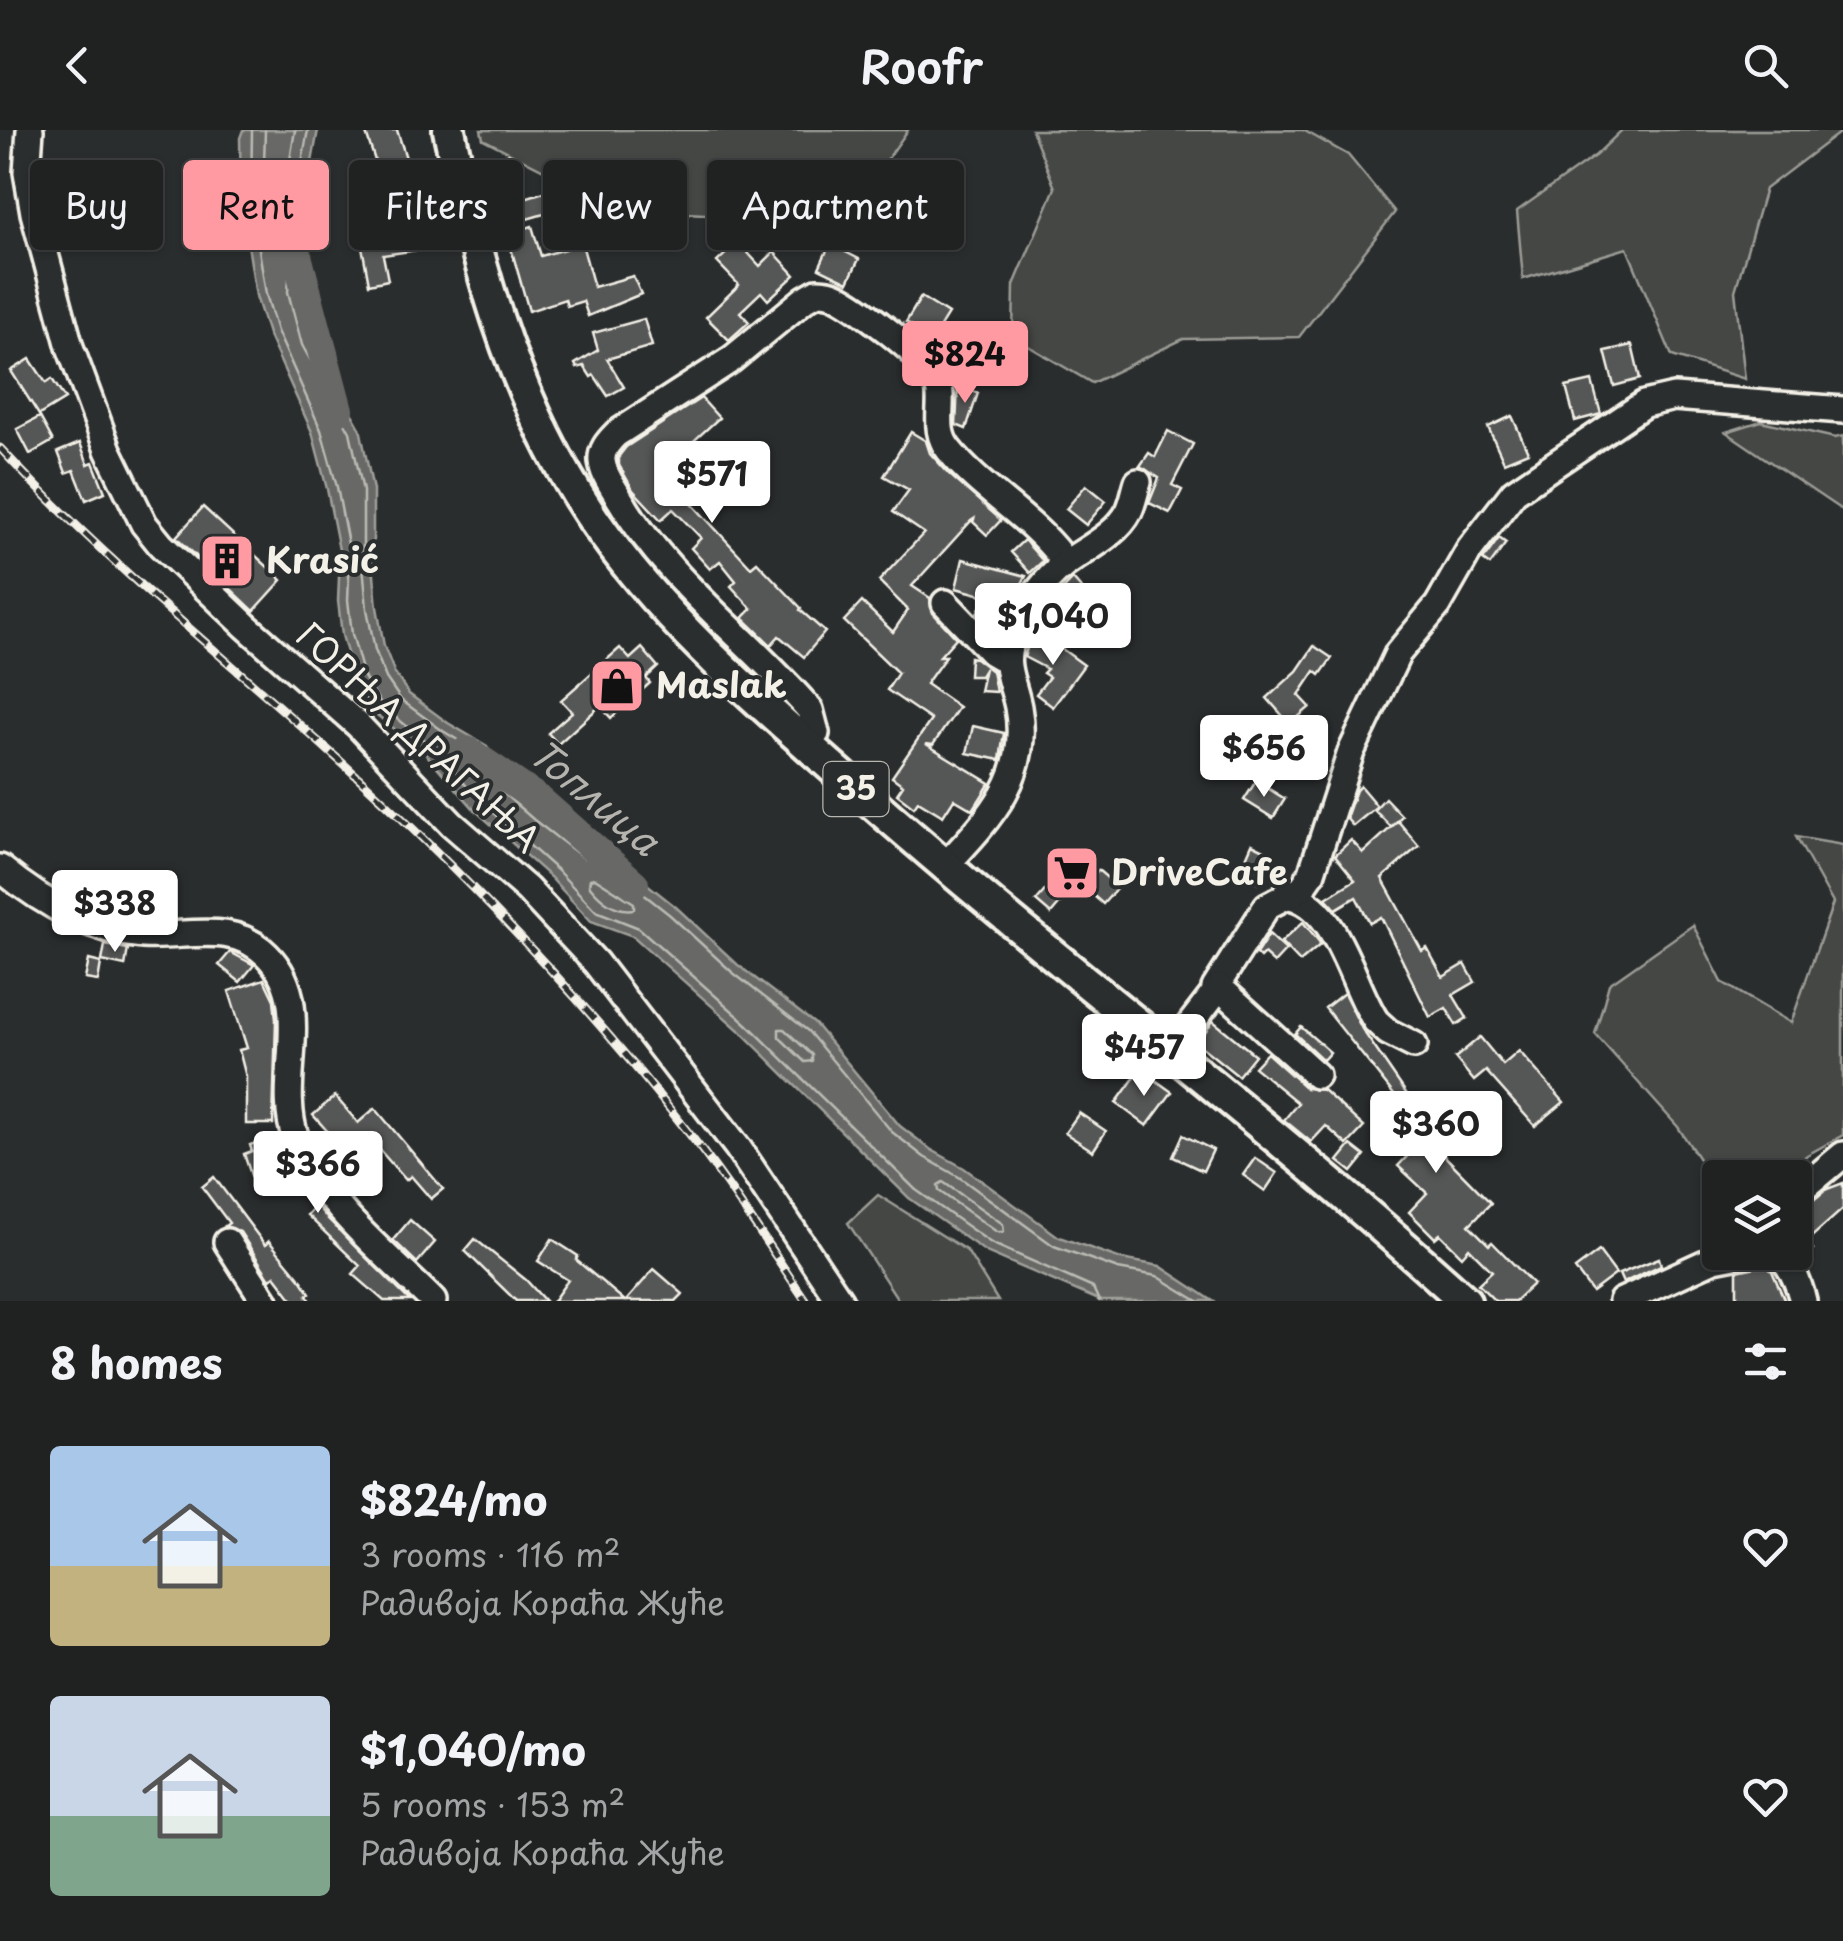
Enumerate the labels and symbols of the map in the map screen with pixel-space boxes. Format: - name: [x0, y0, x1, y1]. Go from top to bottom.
- pin: $824: [906, 321, 1024, 406]
- pin: $571: [653, 441, 771, 526]
- building icon: Krasić: [197, 531, 257, 591]
- place label: Krasić: [266, 532, 379, 585]
- pin: $1,040: [972, 583, 1134, 668]
- street label: ГОРЊА ДРАГАЊА: [286, 609, 554, 864]
- shop icon: Maslak: [587, 656, 647, 716]
- place label: Maslak: [656, 657, 787, 710]
- pin: $656: [1205, 715, 1323, 800]
- water label: Топлица: [518, 725, 674, 868]
- road number: 35: [824, 762, 888, 816]
- supermarket icon: DriveCafe: [1042, 843, 1102, 903]
- place label: DriveCafe: [1111, 844, 1288, 897]
- pin: $338: [56, 870, 174, 955]
- pin: $457: [1085, 1014, 1203, 1099]
- pin: $360: [1377, 1091, 1495, 1176]
- pin: $366: [259, 1131, 377, 1216]

